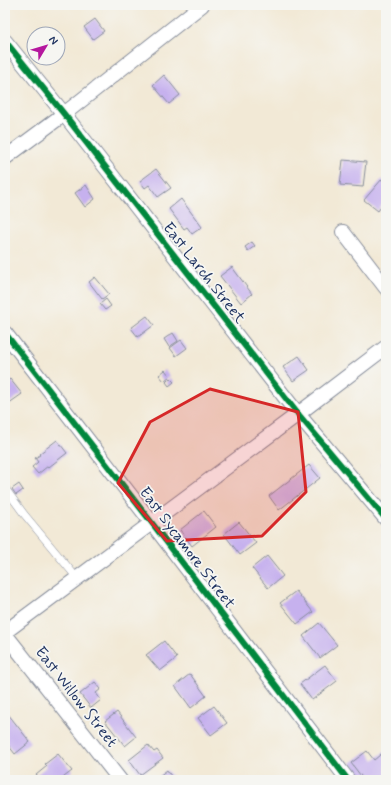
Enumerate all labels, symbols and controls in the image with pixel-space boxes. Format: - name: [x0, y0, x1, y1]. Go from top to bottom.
- north arrow: [26, 26, 66, 66]
- text: N: [45, 33, 61, 48]
- street label: East Larch Street: [158, 218, 251, 328]
- street label: East Sycamore Street: [134, 483, 240, 614]
- street label: East Willow Street: [30, 642, 122, 752]

